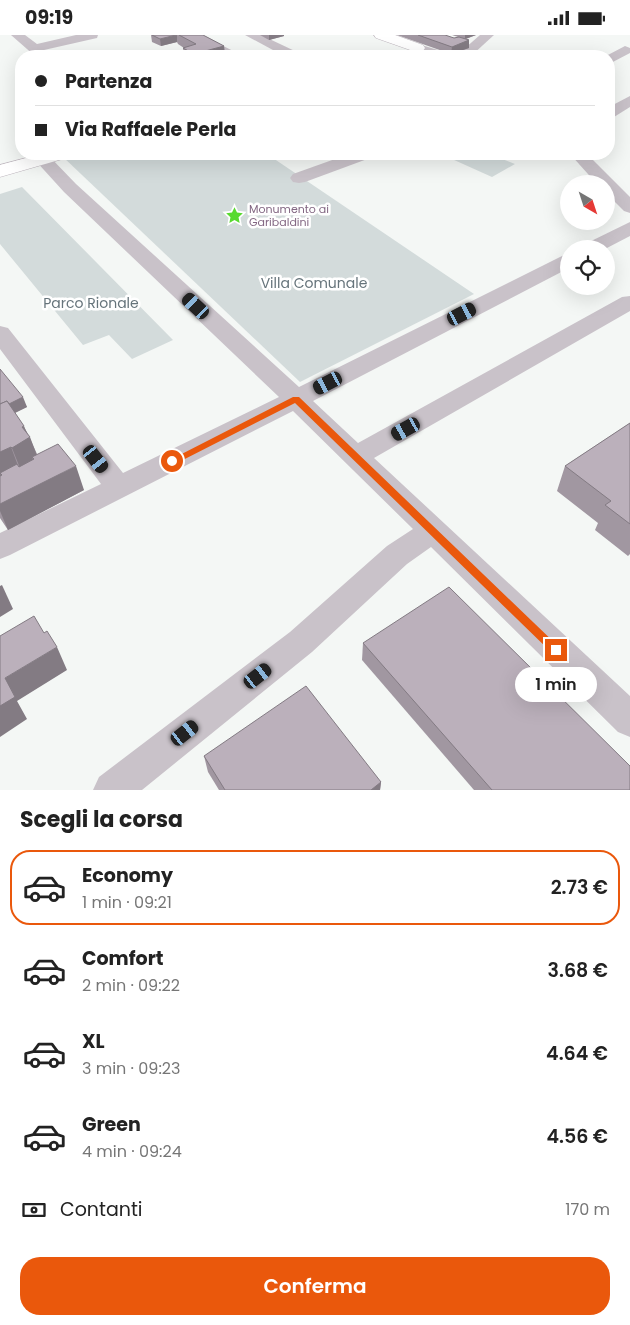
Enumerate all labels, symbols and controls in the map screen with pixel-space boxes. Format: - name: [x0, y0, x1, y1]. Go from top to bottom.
- text: 09:19: [25, 4, 73, 31]
- text: Partenza: [65, 68, 152, 95]
- text: Via Raffaele Perla: [65, 116, 237, 143]
- north arrow: [560, 175, 615, 230]
- map controls: [560, 175, 615, 295]
- place label: Monumento ai Garibaldini: [249, 201, 329, 230]
- place icon: Monumento ai Garibaldini: [225, 205, 245, 225]
- button: locate: [560, 240, 615, 295]
- park label: Villa Comunale: [261, 273, 368, 293]
- car: [179, 290, 212, 322]
- park label: Parco Rionale: [43, 293, 139, 313]
- car: [445, 301, 478, 327]
- car: [311, 370, 344, 396]
- car: [389, 415, 422, 443]
- car: [80, 443, 111, 475]
- route start: [161, 450, 183, 472]
- route end: [545, 639, 567, 661]
- car: [241, 661, 274, 691]
- callout: 1 min: [515, 667, 597, 703]
- text: 1 min: [535, 673, 577, 696]
- car: [168, 718, 201, 748]
- text: Scegli la corsa: [20, 804, 183, 835]
- text: Economy: [82, 862, 173, 889]
- icon: car: [22, 865, 67, 910]
- text: 2.73 €: [551, 874, 608, 901]
- text: 1 min · 09:21: [82, 891, 172, 914]
- text: Comfort: [82, 945, 164, 972]
- icon: car: [22, 948, 67, 993]
- text: 3.68 €: [548, 957, 608, 984]
- text: 2 min · 09:22: [82, 974, 180, 997]
- text: XL: [82, 1028, 105, 1055]
- icon: car: [22, 1031, 67, 1076]
- text: 4.64 €: [546, 1040, 608, 1067]
- text: 3 min · 09:23: [82, 1057, 180, 1080]
- text: Green: [82, 1111, 141, 1138]
- icon: car: [22, 1114, 67, 1159]
- text: 4.56 €: [546, 1123, 608, 1150]
- text: 4 min · 09:24: [82, 1140, 182, 1163]
- icon: cash: [20, 1196, 48, 1224]
- text: Contanti: [60, 1196, 143, 1223]
- text: 170 m: [565, 1198, 610, 1221]
- button: Conferma: [20, 1257, 610, 1315]

